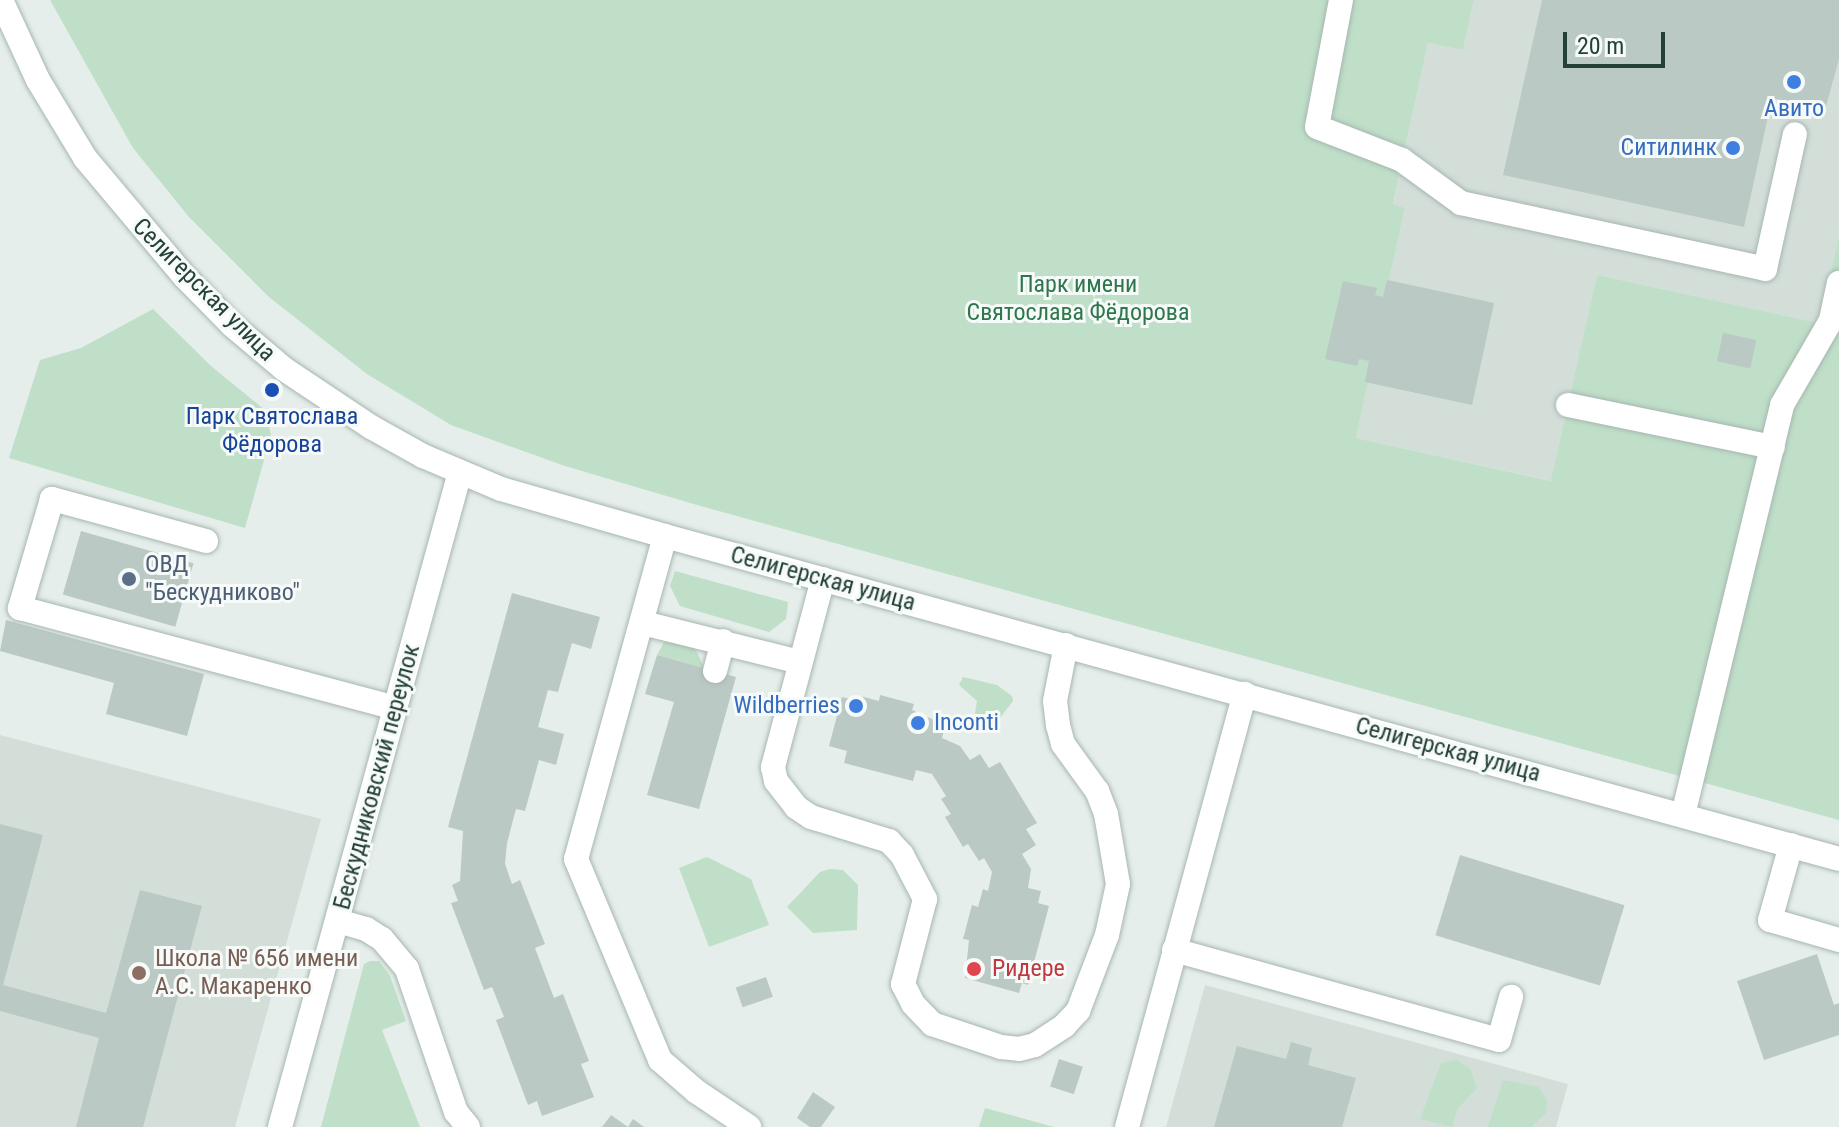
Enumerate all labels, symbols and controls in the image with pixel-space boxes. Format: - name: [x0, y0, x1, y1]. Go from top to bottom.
- scale bar: [1567, 16, 1669, 66]
- text: 20 m: [1577, 32, 1624, 60]
- marker: Авито: [1785, 73, 1803, 91]
- place label: Авито: [1764, 95, 1824, 123]
- place label: Ситилинк: [1621, 134, 1717, 162]
- marker: Ситилинк: [1724, 139, 1742, 157]
- street label: Селигерская улица: [127, 213, 281, 367]
- park label: Парк имени Святослава Фёдорова: [967, 271, 1189, 327]
- marker: Парк Святослава Фёдорова: [263, 381, 281, 399]
- place label: Парк Святослава Фёдорова: [186, 403, 358, 459]
- street label: Селигерская улица: [727, 540, 919, 618]
- place label: ОВД "Бескудниково": [145, 551, 300, 607]
- marker: ОВД "Бескудниково": [120, 570, 138, 588]
- street label: Бескудниковский переулок: [328, 641, 426, 913]
- place label: Wildberries: [733, 692, 840, 720]
- marker: Wildberries: [847, 697, 865, 715]
- place label: Inconti: [934, 709, 999, 737]
- street label: Селигерская улица: [1352, 711, 1544, 789]
- marker: Inconti: [909, 714, 927, 732]
- place label: Школа № 656 имени А.С. Макаренко: [155, 945, 358, 1001]
- place label: Ридере: [992, 955, 1065, 983]
- marker: Ридере: [963, 958, 985, 980]
- marker: Школа № 656 имени А.С. Макаренко: [130, 964, 148, 982]

